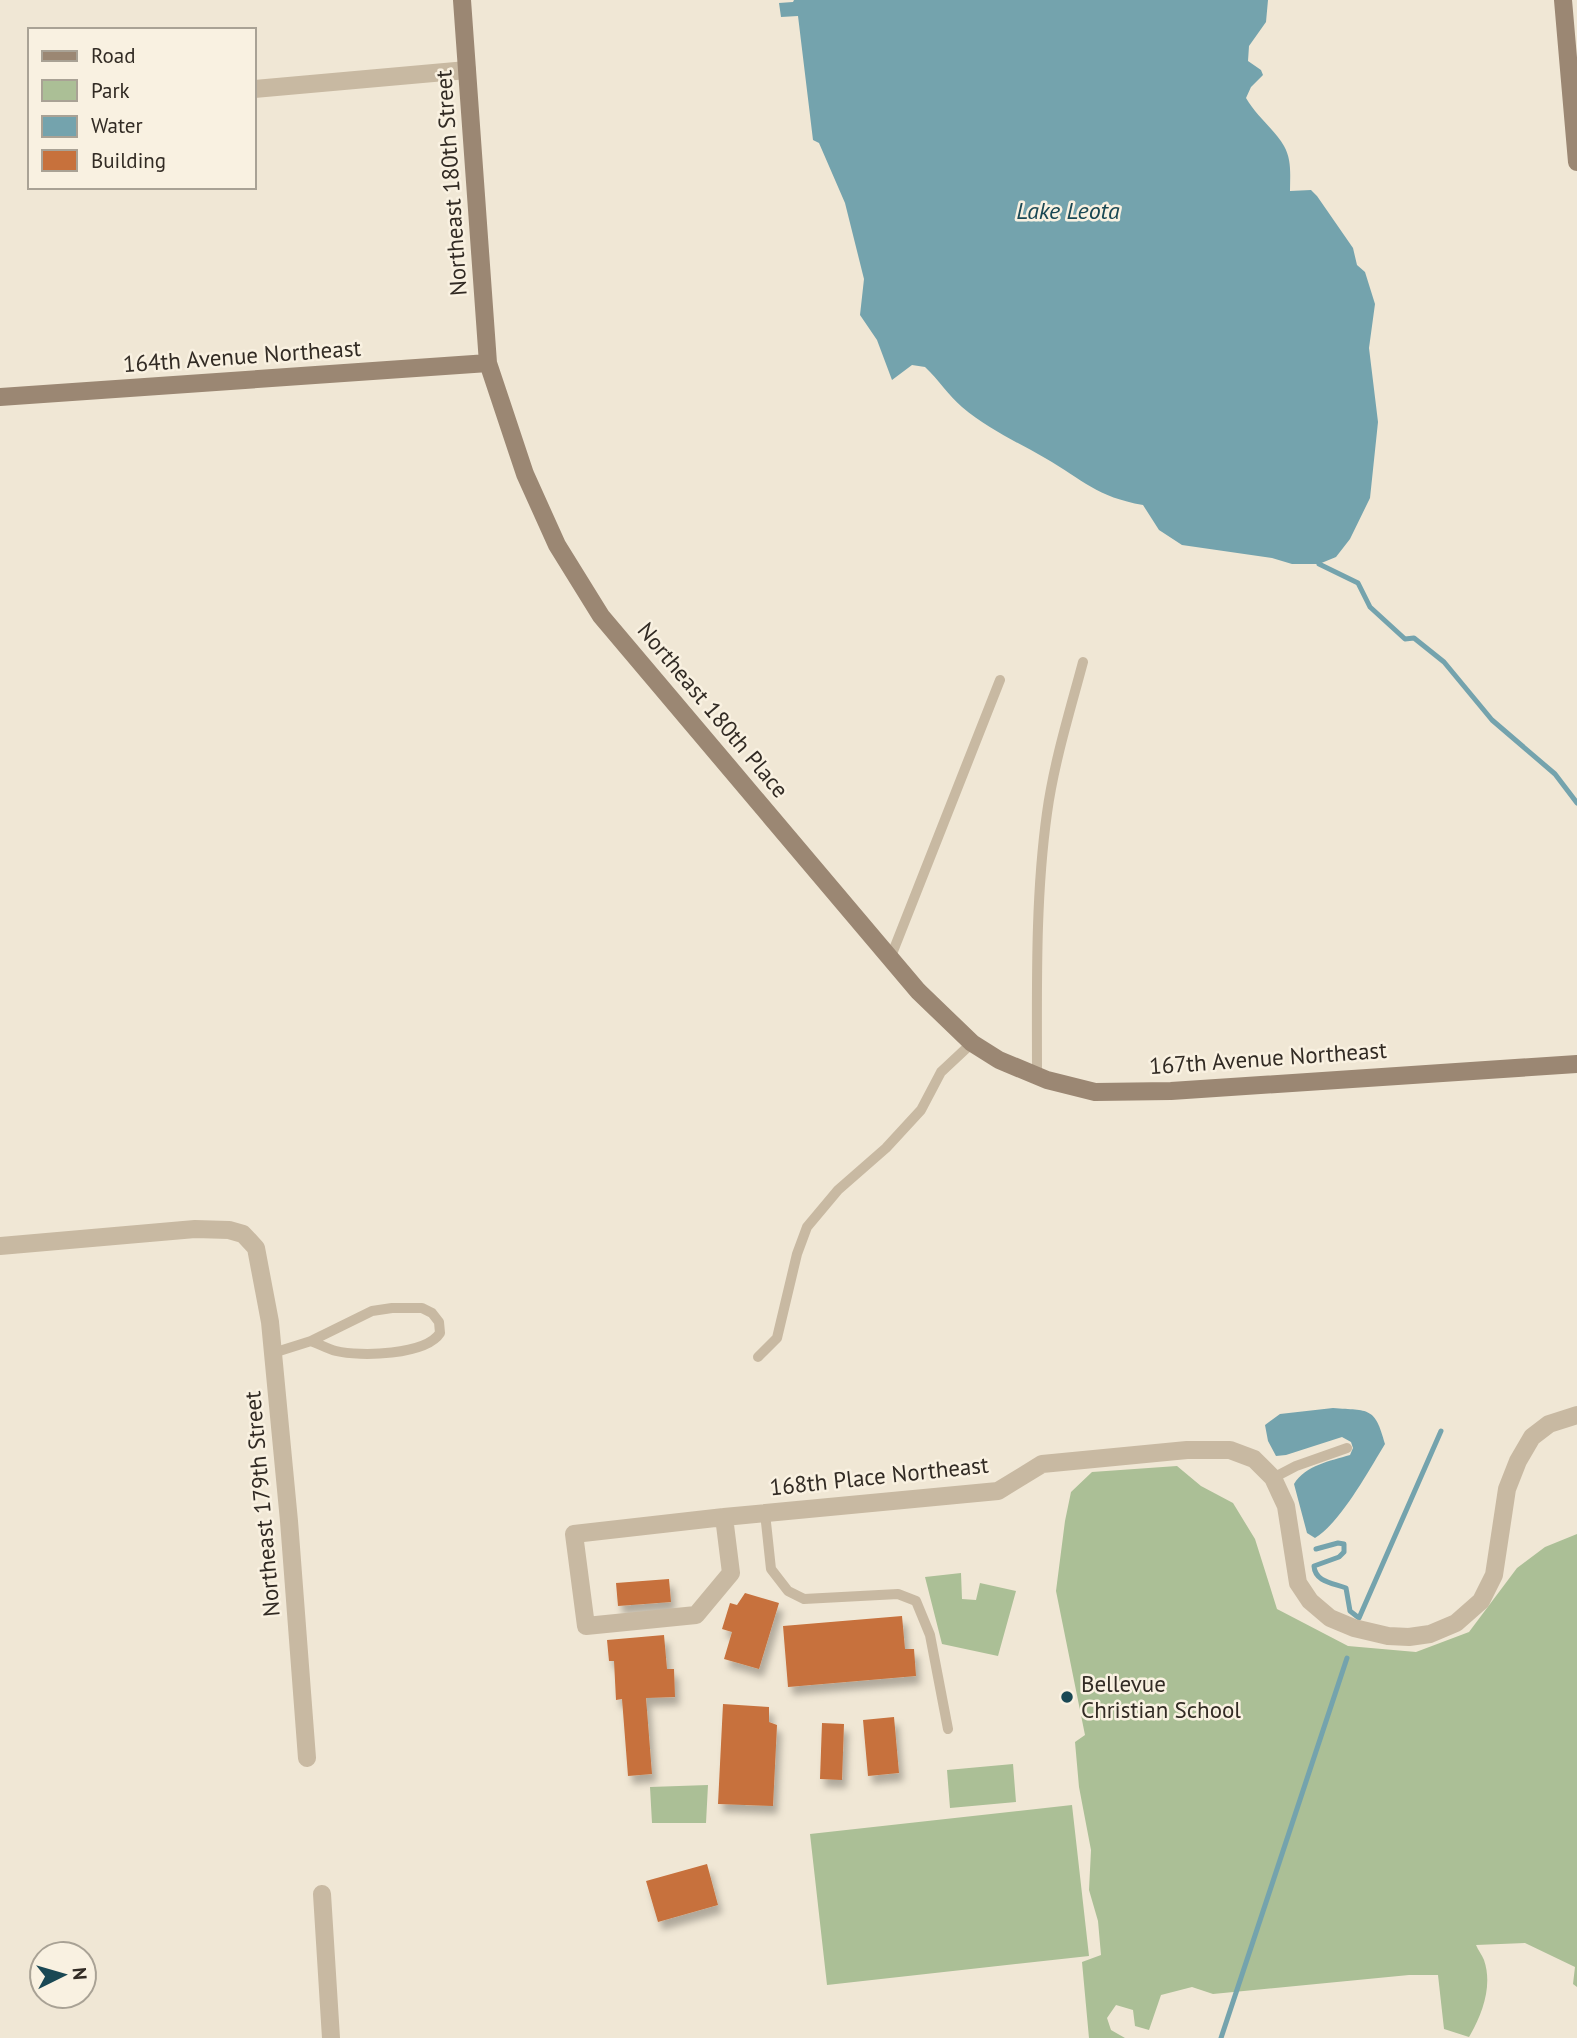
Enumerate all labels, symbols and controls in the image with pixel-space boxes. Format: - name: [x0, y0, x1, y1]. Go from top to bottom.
- legend: [28, 28, 256, 189]
- text: Road: [91, 42, 135, 69]
- street label: Northeast 180th Street: [428, 69, 473, 297]
- text: Park: [91, 77, 130, 104]
- text: Water: [91, 112, 143, 139]
- text: Building: [91, 147, 166, 174]
- water label: Lake Leota: [1016, 195, 1120, 226]
- street label: 164th Avenue Northeast: [122, 333, 362, 378]
- street label: Northeast 180th Place: [632, 616, 795, 803]
- street label: 167th Avenue Northeast: [1148, 1035, 1388, 1080]
- street label: Northeast 179th Street: [237, 1390, 286, 1618]
- street label: 168th Place Northeast: [768, 1450, 990, 1501]
- place label: Bellevue Christian School: [1081, 1669, 1241, 1724]
- marker: Bellevue Christian School: [1059, 1689, 1075, 1705]
- north arrow: [28, 1940, 98, 2010]
- text: N: [67, 1966, 92, 1981]

